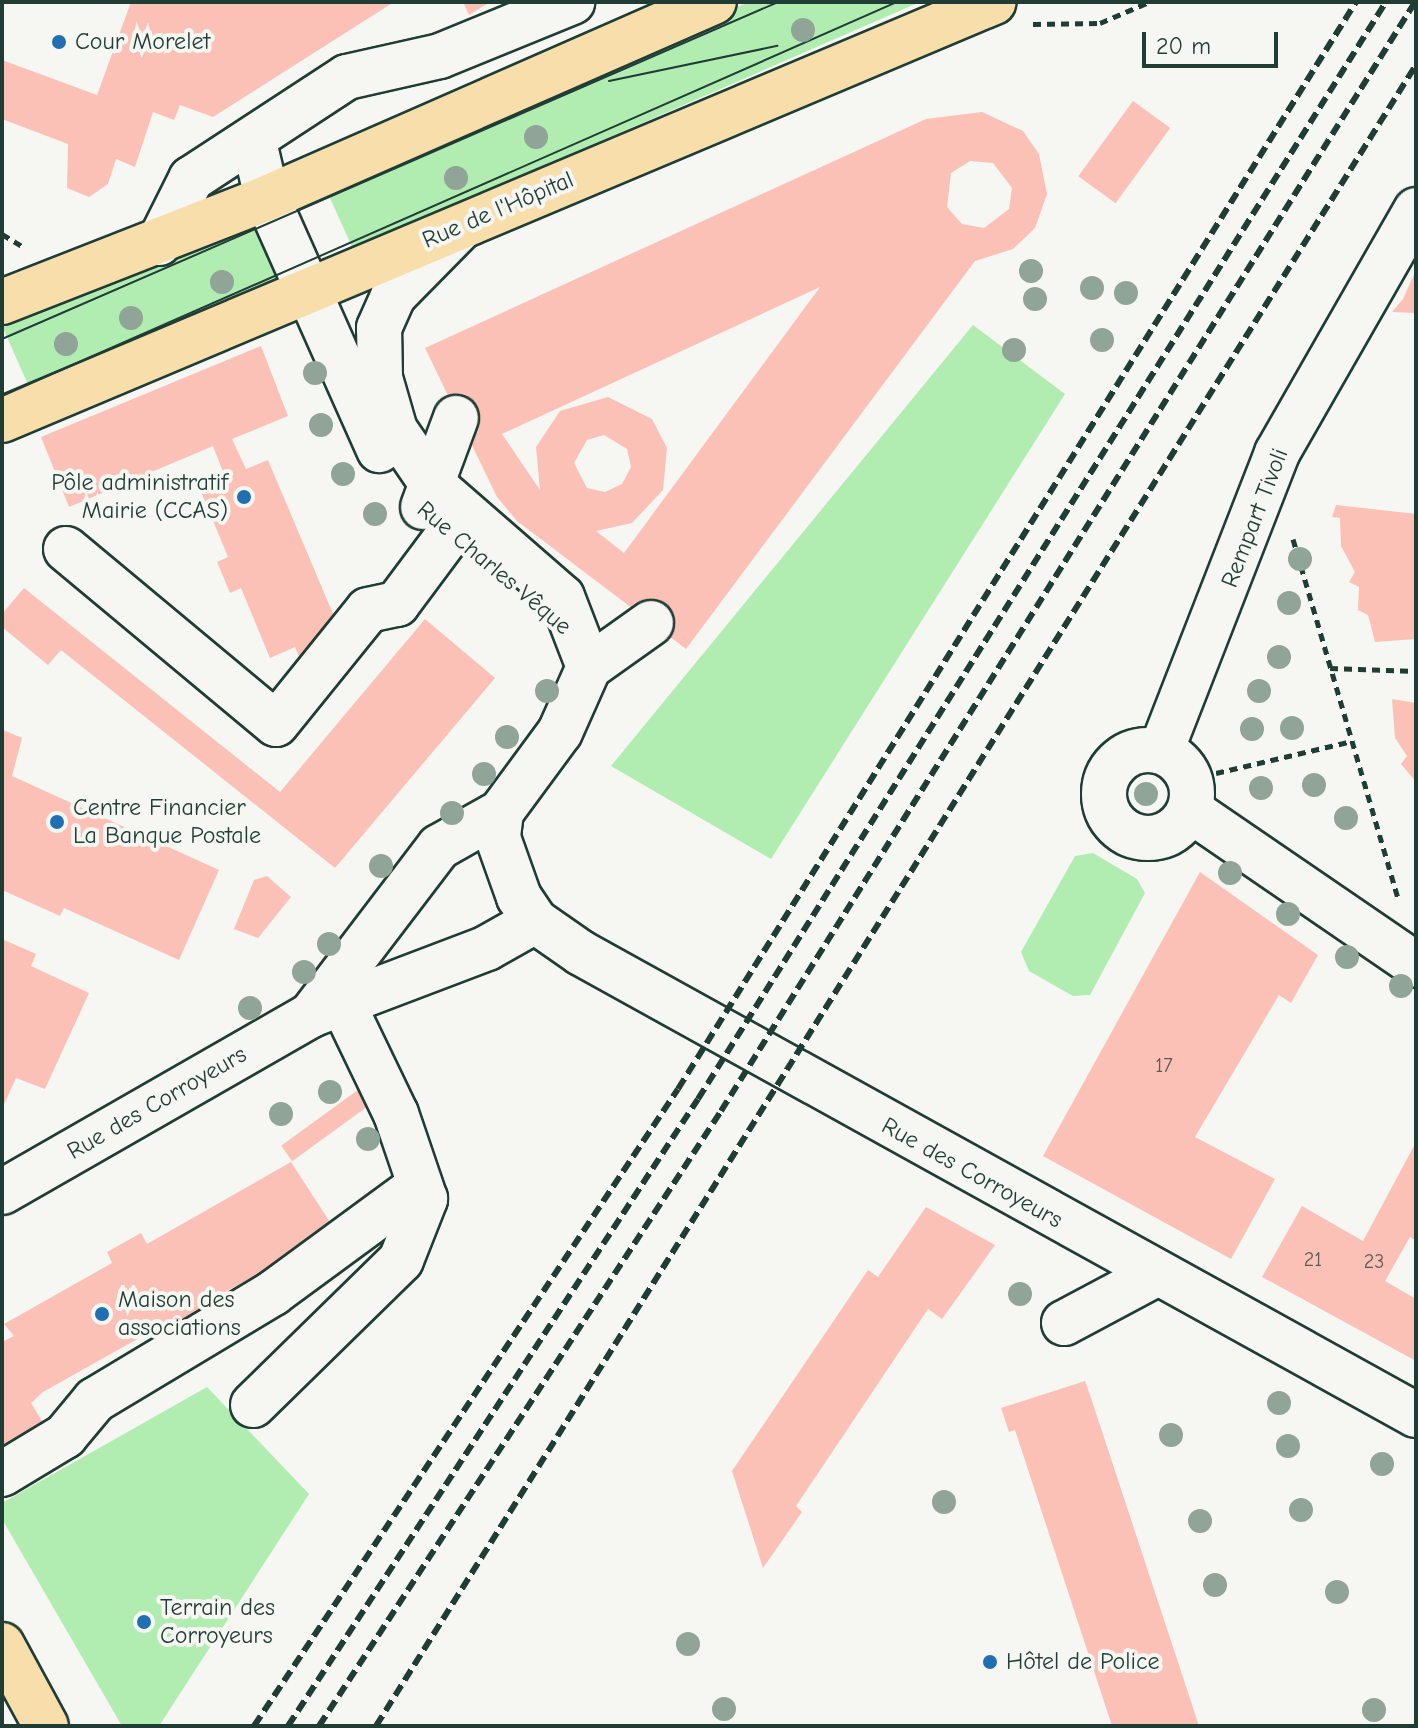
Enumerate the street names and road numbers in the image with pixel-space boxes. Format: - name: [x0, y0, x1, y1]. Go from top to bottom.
- street label: Rue de l'Hôpital: [418, 165, 578, 255]
- street label: Rempart Tivoli: [1215, 445, 1295, 591]
- street label: Rue Charles Vêque: [411, 495, 577, 641]
- street label: Rue des Corroyeurs: [62, 1040, 252, 1166]
- street label: Rue des Corroyeurs: [877, 1111, 1067, 1235]

